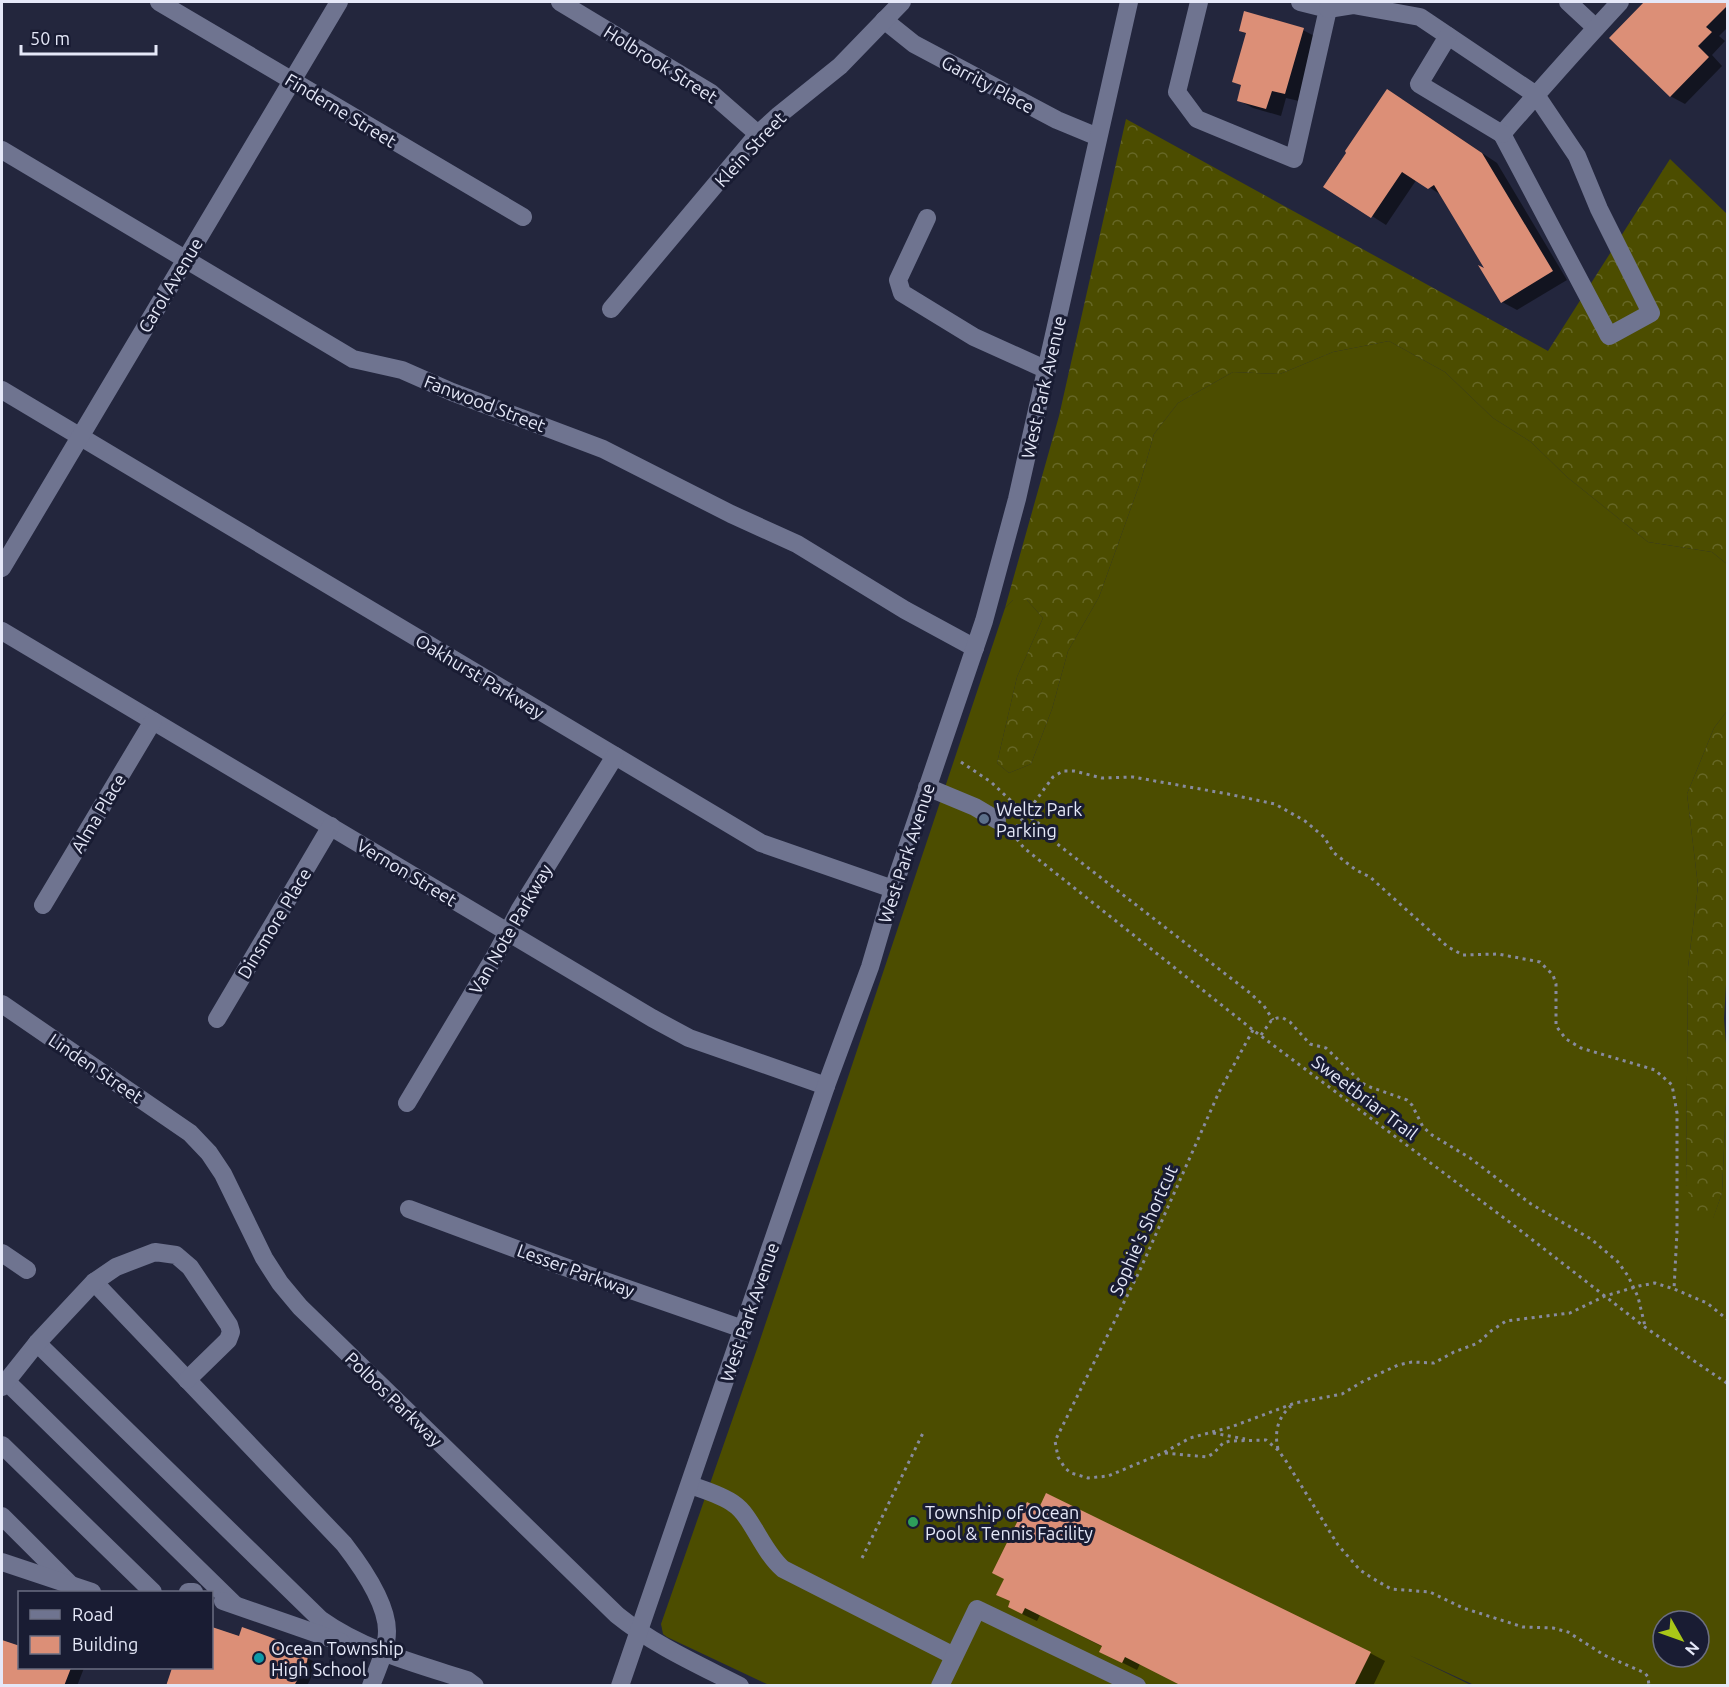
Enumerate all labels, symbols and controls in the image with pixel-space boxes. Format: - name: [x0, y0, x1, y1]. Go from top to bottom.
- scale bar: [21, 18, 156, 56]
- street label: Holbrook Street: [601, 21, 721, 107]
- text: 50 m: [30, 28, 70, 48]
- street label: Garrity Place: [938, 51, 1038, 117]
- street label: Finderne Street: [282, 69, 400, 151]
- street label: Klein Street: [710, 108, 790, 190]
- street label: Carol Avenue: [134, 234, 206, 336]
- street label: West Park Avenue: [1017, 314, 1069, 460]
- street label: Fanwood Street: [422, 371, 548, 435]
- street label: Oakhurst Parkway: [412, 630, 548, 722]
- street label: Alma Place: [67, 770, 129, 856]
- street label: West Park Avenue: [874, 781, 938, 925]
- place label: Weltz Park Parking: [996, 799, 1082, 840]
- marker: Weltz Park Parking: [977, 812, 991, 826]
- street label: Vernon Street: [353, 834, 461, 910]
- street label: Van Note Parkway: [465, 860, 556, 998]
- street label: Dinsmore Place: [233, 864, 315, 982]
- street label: Linden Street: [45, 1029, 147, 1107]
- street label: Sweetbriar Trail: [1308, 1051, 1422, 1143]
- street label: Sophie's Shortcut: [1105, 1162, 1181, 1298]
- street label: Lesser Parkway: [515, 1240, 638, 1301]
- street label: West Park Avenue: [716, 1240, 782, 1384]
- street label: Polbos Parkway: [342, 1348, 447, 1450]
- place label: Township of Ocean Pool & Tennis Facility: [925, 1502, 1093, 1543]
- marker: Township of Ocean Pool & Tennis Facility: [906, 1515, 920, 1529]
- legend: [18, 1591, 213, 1669]
- text: Road: [72, 1604, 114, 1624]
- north arrow: [1651, 1609, 1711, 1669]
- text: Building: [72, 1634, 138, 1654]
- place label: Ocean Township High School: [271, 1638, 404, 1679]
- text: N: [1682, 1638, 1703, 1659]
- marker: Ocean Township High School: [252, 1651, 266, 1665]

